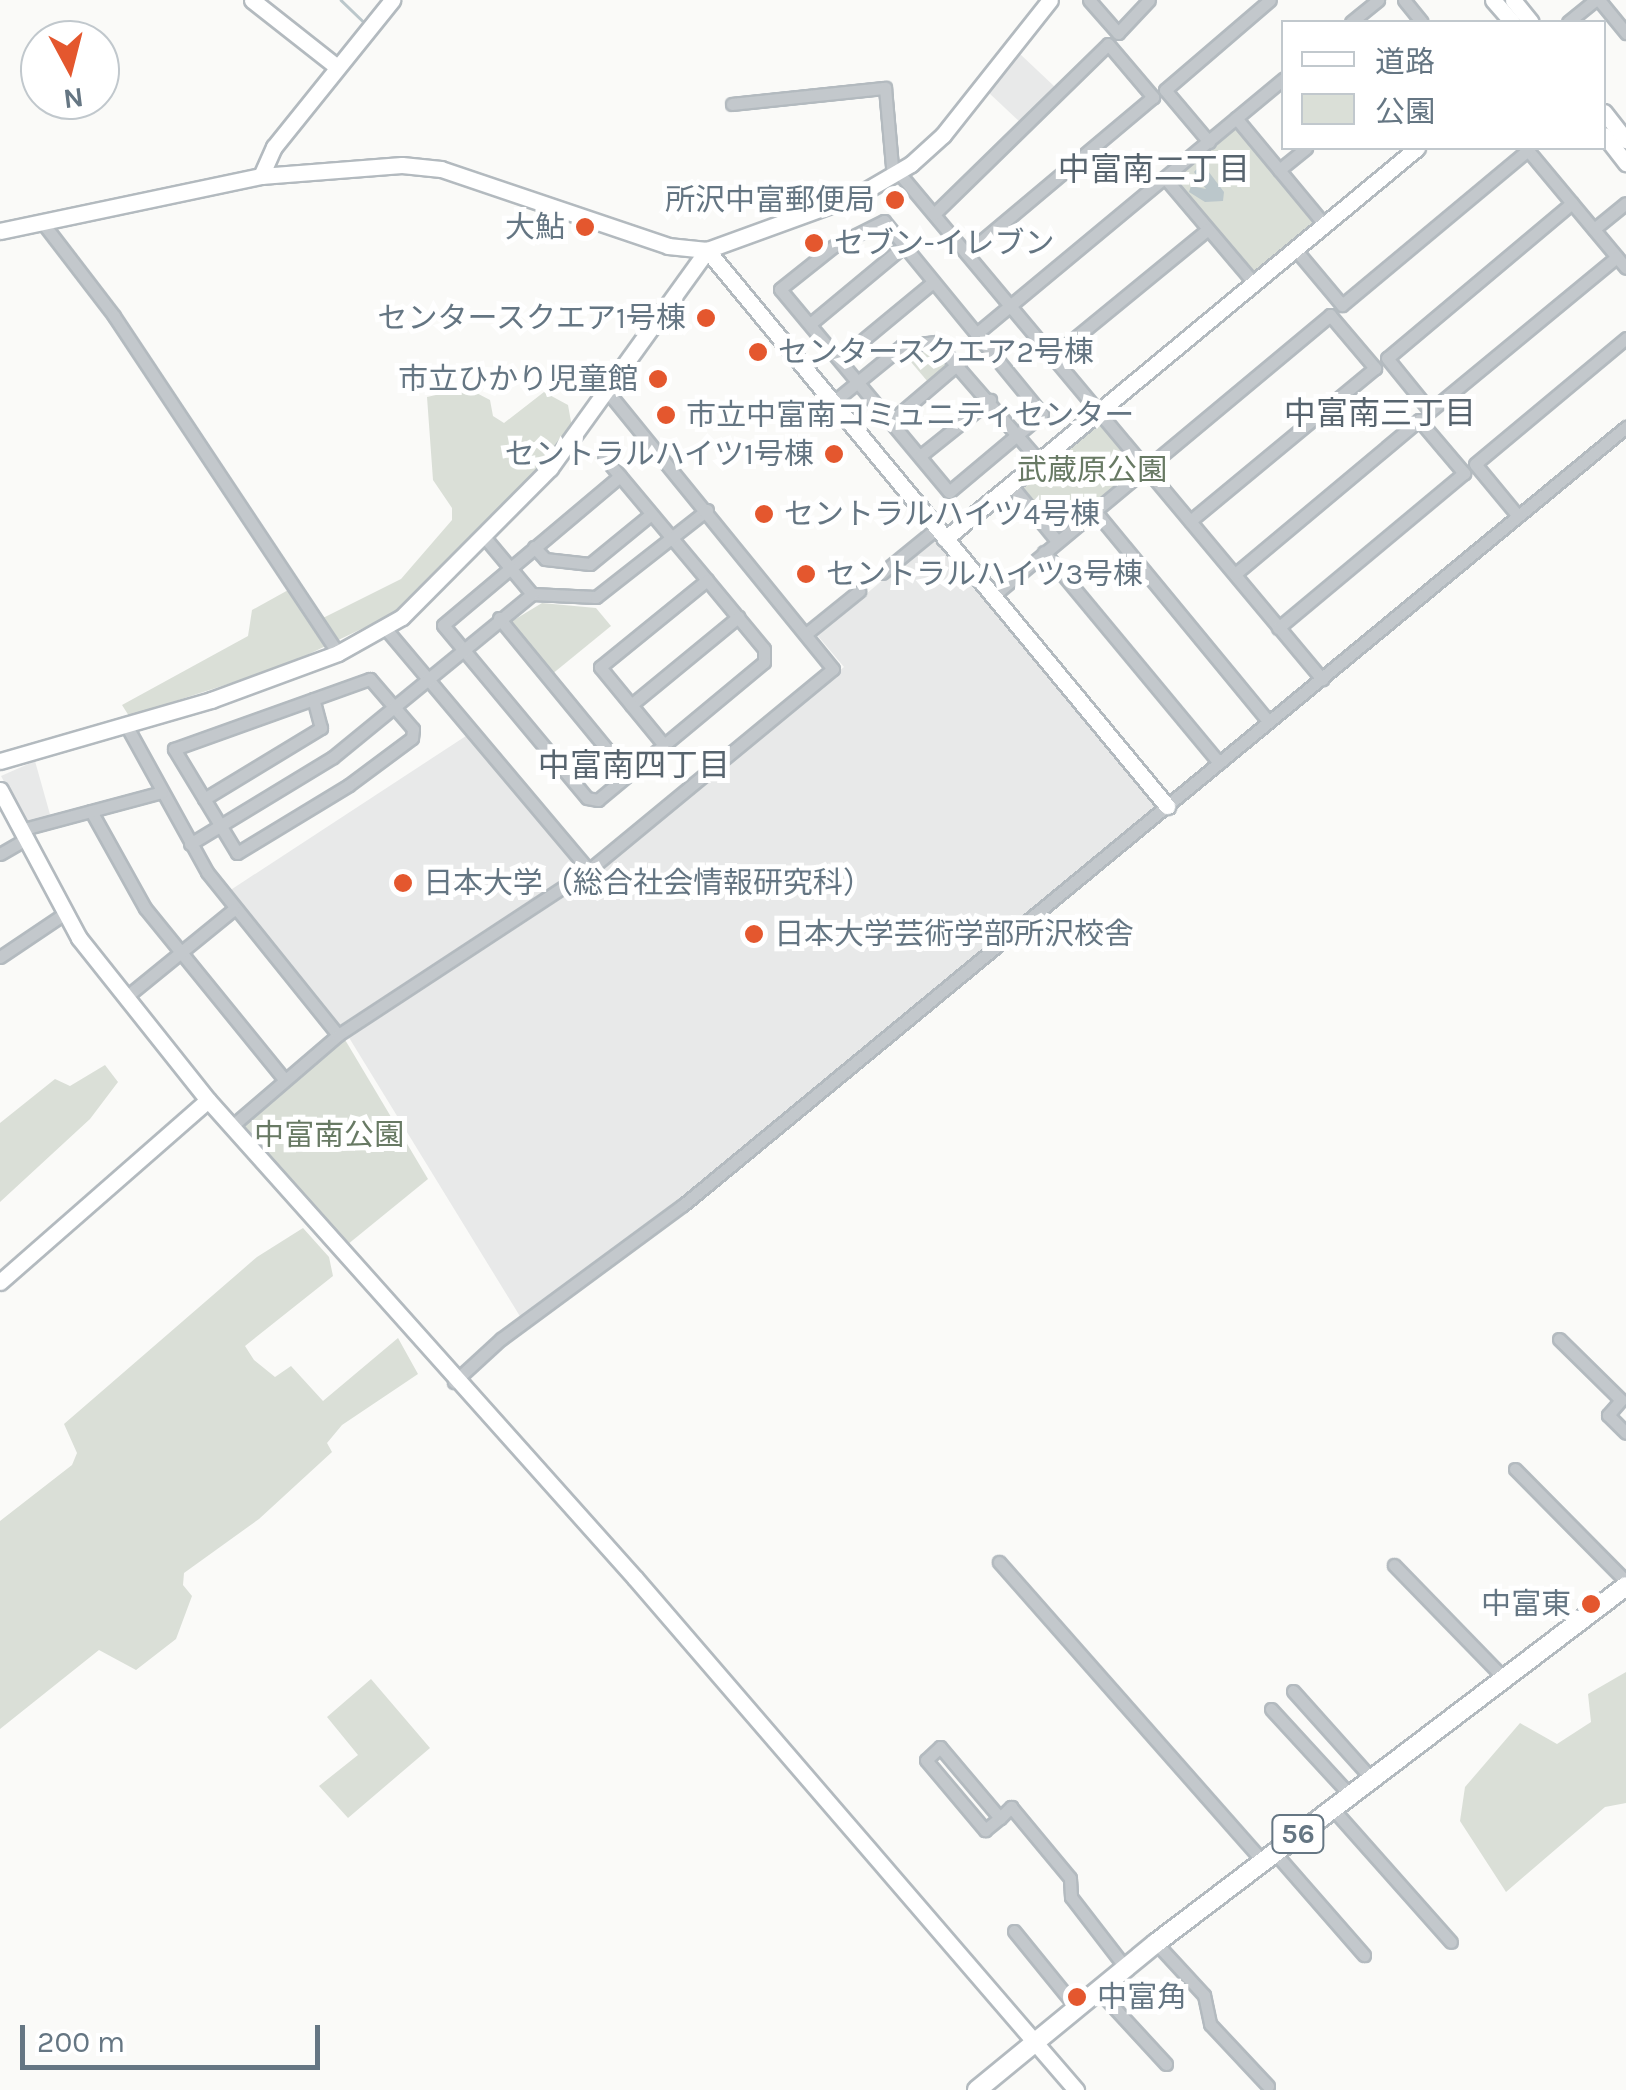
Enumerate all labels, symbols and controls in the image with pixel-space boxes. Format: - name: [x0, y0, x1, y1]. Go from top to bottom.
- north arrow: [20, 20, 120, 120]
- legend: [1281, 20, 1606, 150]
- text: 道路: [1375, 44, 1435, 80]
- text: N: [62, 81, 85, 116]
- text: 公園: [1375, 94, 1435, 130]
- district label: 中富南二丁目: [1058, 151, 1250, 189]
- place label: 所沢中富郵便局: [665, 182, 875, 218]
- marker: 所沢中富郵便局: [884, 189, 906, 211]
- place label: 大鮎: [505, 209, 565, 245]
- marker: 大鮎: [574, 216, 596, 238]
- place label: セブン-イレブン: [834, 225, 1054, 261]
- marker: セブン-イレブン: [803, 232, 825, 254]
- place label: センタースクエア1号棟: [376, 300, 686, 336]
- marker: センタースクエア1号棟: [695, 307, 717, 329]
- place label: センタースクエア2号棟: [778, 334, 1095, 370]
- marker: センタースクエア2号棟: [747, 341, 769, 363]
- place label: 市立ひかり児童館: [398, 361, 638, 397]
- marker: 市立ひかり児童館: [647, 368, 669, 390]
- district label: 中富南三丁目: [1284, 395, 1476, 433]
- place label: 市立中富南コミュニティセンター: [686, 397, 1136, 433]
- marker: 市立中富南コミュニティセンター: [655, 404, 677, 426]
- place label: セントラルハイツ1号棟: [504, 436, 814, 472]
- marker: セントラルハイツ1号棟: [823, 443, 845, 465]
- park label: 武蔵原公園: [1017, 452, 1167, 488]
- place label: セントラルハイツ4号棟: [784, 496, 1101, 532]
- marker: セントラルハイツ4号棟: [753, 503, 775, 525]
- place label: セントラルハイツ3号棟: [826, 556, 1144, 592]
- marker: セントラルハイツ3号棟: [795, 563, 817, 585]
- district label: 中富南四丁目: [538, 747, 730, 785]
- place label: 日本大学（総合社会情報研究科）: [423, 865, 873, 901]
- marker: 日本大学（総合社会情報研究科）: [392, 872, 414, 894]
- place label: 日本大学芸術学部所沢校舎: [774, 916, 1134, 952]
- marker: 日本大学芸術学部所沢校舎: [743, 923, 765, 945]
- park label: 中富南公園: [254, 1117, 404, 1153]
- place label: 中富東: [1481, 1586, 1571, 1622]
- marker: 中富東: [1580, 1593, 1602, 1615]
- road number: 56: [1270, 1811, 1326, 1857]
- place label: 中富角: [1097, 1979, 1187, 2015]
- marker: 中富角: [1066, 1986, 1088, 2008]
- scale bar: [25, 2005, 325, 2067]
- text: 200 m: [37, 2024, 125, 2060]

